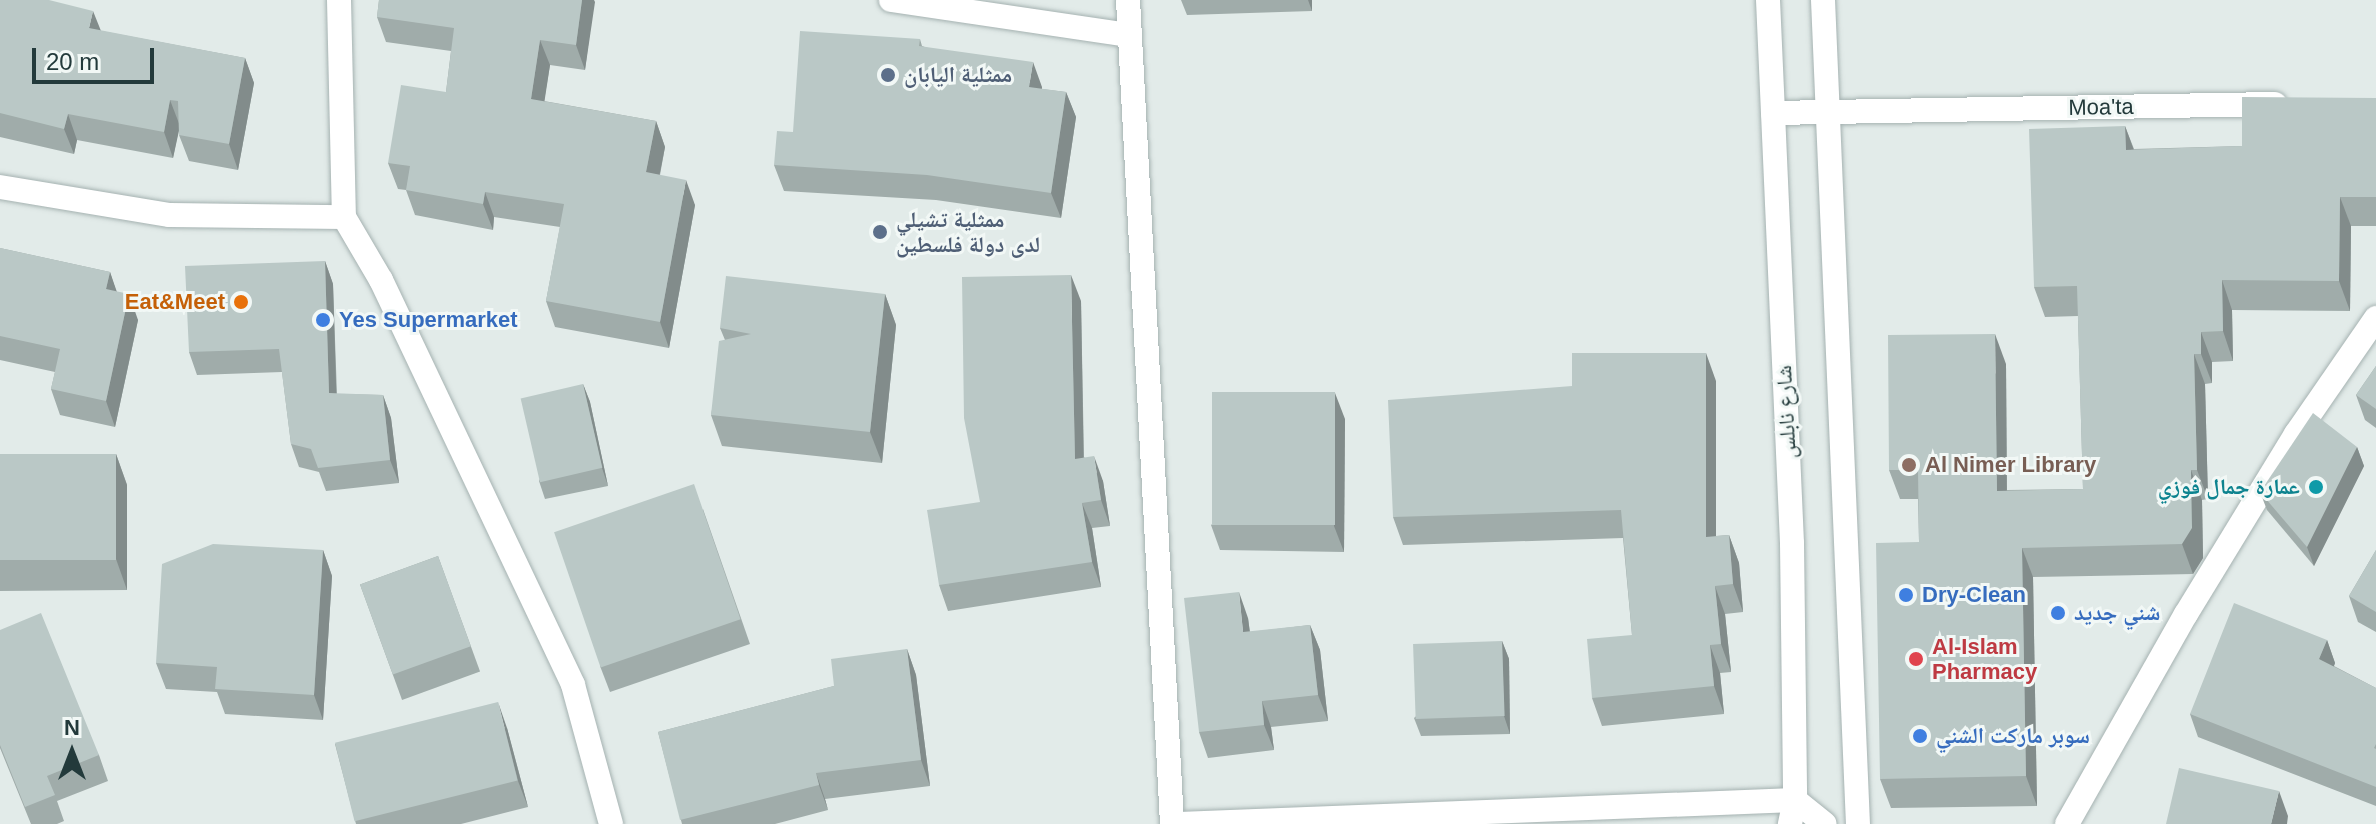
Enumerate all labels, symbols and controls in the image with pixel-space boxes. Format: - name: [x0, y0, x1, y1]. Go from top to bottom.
- scale bar: [36, 32, 158, 82]
- text: 20 m: [46, 48, 99, 75]
- place label: ممثلية اليابان: [904, 62, 1012, 88]
- marker: ممثلية اليابان: [879, 66, 897, 84]
- street label: Moa'ta: [2068, 93, 2134, 121]
- place label: ممثلية تشيلي لدى دولة فلسطين: [896, 206, 1040, 258]
- marker: ممثلية تشيلي لدى دولة فلسطين: [871, 223, 889, 241]
- place label: Eat&Meet: [125, 289, 225, 315]
- marker: Eat&Meet: [232, 293, 250, 311]
- place label: Yes Supermarket: [339, 307, 518, 333]
- marker: Yes Supermarket: [314, 311, 332, 329]
- street label: شارع نابلس: [1770, 365, 1802, 459]
- place label: Al Nimer Library: [1925, 452, 2096, 478]
- marker: Al Nimer Library: [1900, 456, 1918, 474]
- place label: عمارة جمال فوزي: [2158, 474, 2300, 500]
- marker: عمارة جمال فوزي: [2307, 478, 2325, 496]
- place label: Dry-Clean: [1922, 582, 2026, 608]
- marker: Dry-Clean: [1897, 586, 1915, 604]
- place label: شني جديد: [2074, 600, 2160, 626]
- marker: شني جديد: [2049, 604, 2067, 622]
- place label: Al-Islam Pharmacy: [1932, 633, 2037, 684]
- marker: Al-Islam Pharmacy: [1907, 650, 1925, 668]
- north arrow: [32, 712, 112, 792]
- text: N: [64, 715, 80, 740]
- place label: سوبر ماركت الشني: [1936, 723, 2090, 749]
- marker: سوبر ماركت الشني: [1911, 727, 1929, 745]

